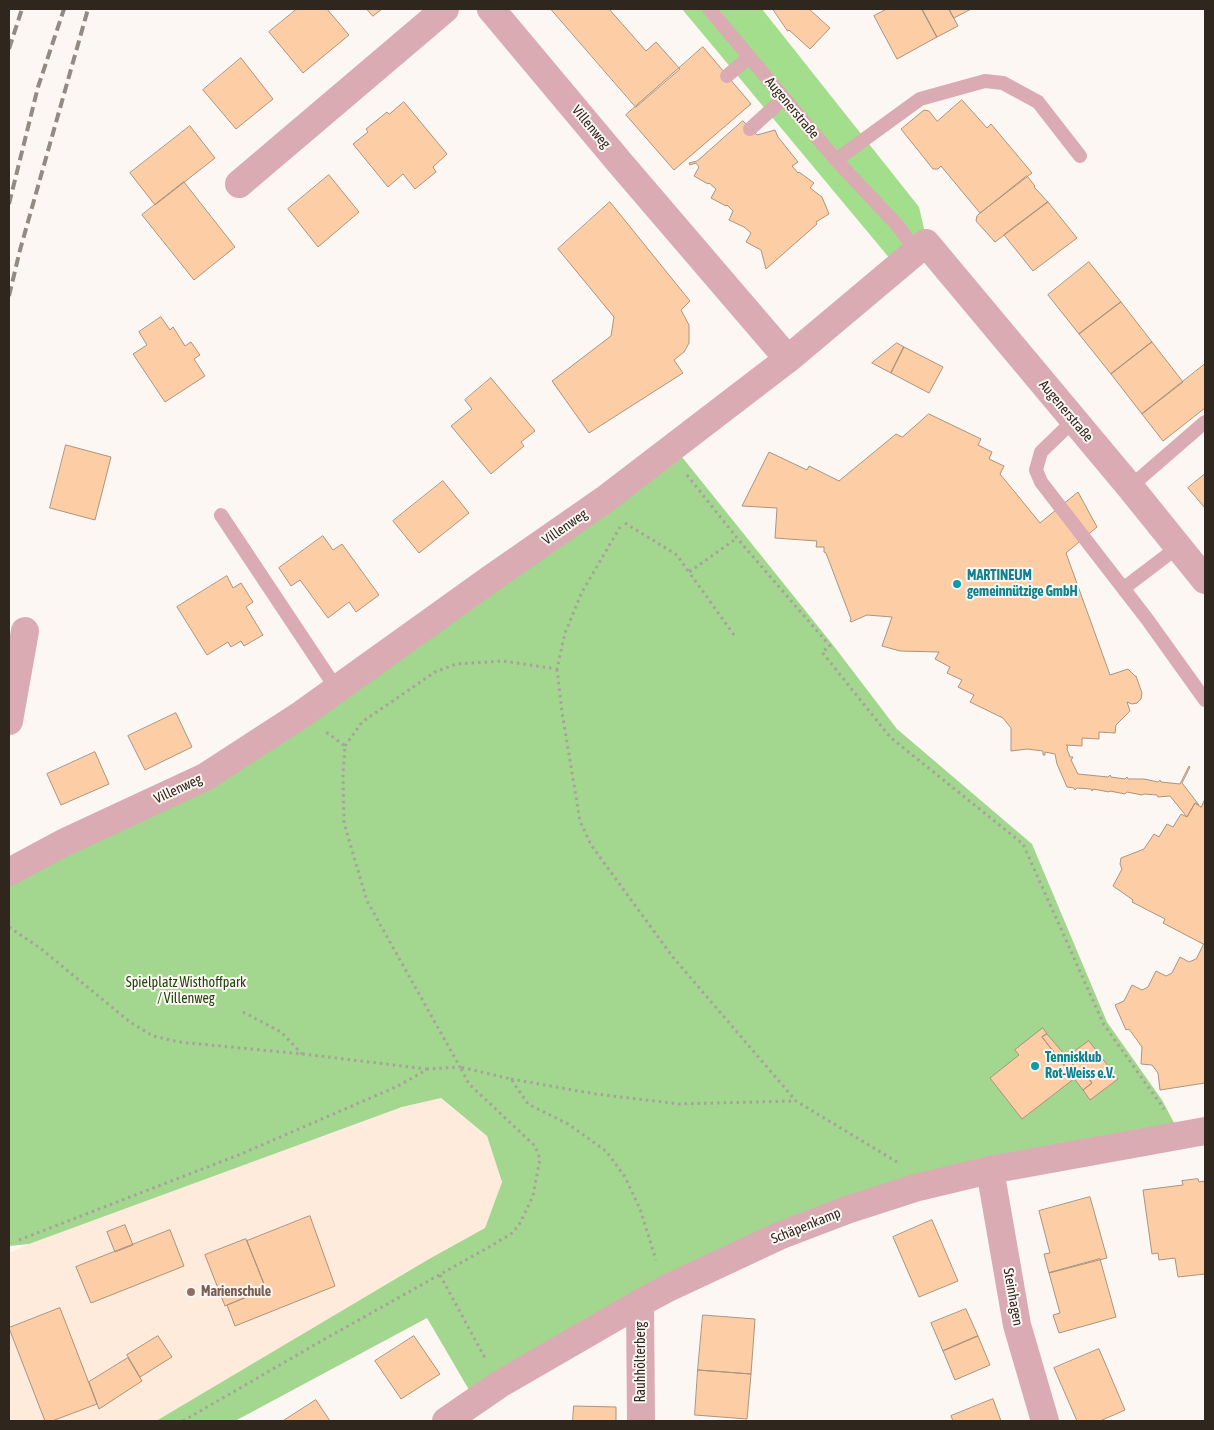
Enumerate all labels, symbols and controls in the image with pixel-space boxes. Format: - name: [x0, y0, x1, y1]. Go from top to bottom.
- street label: Augenerstraße: [761, 74, 823, 142]
- street label: Villenweg: [568, 102, 614, 152]
- street label: Augenerstraße: [1035, 377, 1097, 445]
- street label: Villenweg: [539, 505, 591, 549]
- place label: MARTINEUM gemeinnützige GmbH: [967, 568, 1078, 600]
- marker: MARTINEUM gemeinnützige GmbH: [951, 578, 963, 590]
- street label: Villenweg: [151, 771, 205, 807]
- park label: Spielplatz Wisthoffpark / Villenweg: [126, 975, 246, 1008]
- place label: Tennisklub Rot-Weiss e.V.: [1045, 1050, 1115, 1082]
- marker: Tennisklub Rot-Weiss e.V.: [1029, 1060, 1041, 1072]
- street label: Schäpenkamp: [769, 1204, 843, 1248]
- street label: Steinhagen: [1000, 1267, 1026, 1327]
- place label: Marienschule: [201, 1284, 271, 1300]
- marker: Marienschule: [185, 1286, 197, 1298]
- street label: Rauhhölterberg: [633, 1321, 649, 1403]

